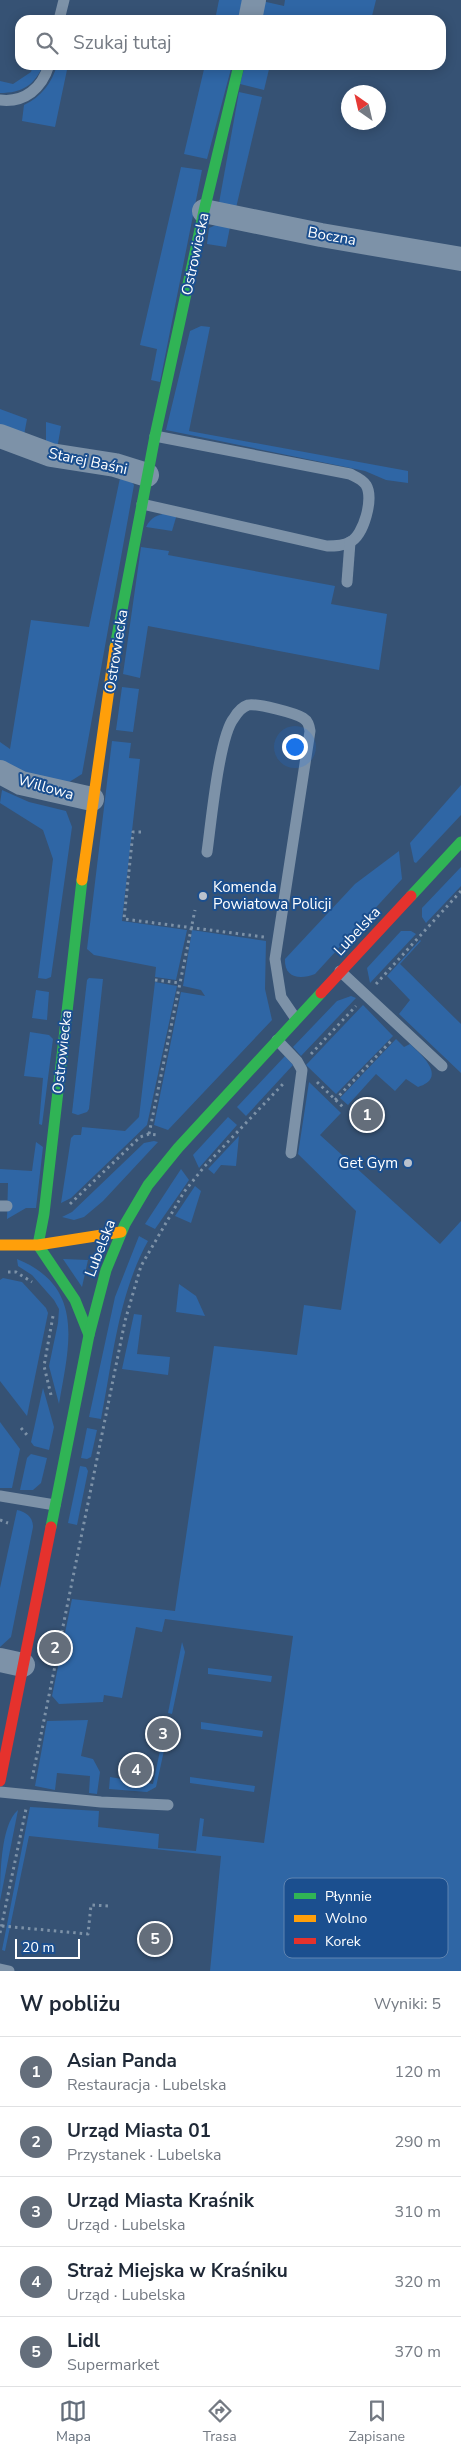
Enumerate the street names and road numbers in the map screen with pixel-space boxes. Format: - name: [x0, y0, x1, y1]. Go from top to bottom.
- street label: Ostrowiecka: [177, 211, 213, 297]
- street label: Boczna: [306, 222, 358, 250]
- street label: Starej Baśni: [47, 443, 129, 479]
- street label: Ostrowiecka: [100, 608, 132, 694]
- street label: Willowa: [16, 769, 76, 805]
- street label: Lubelska: [329, 902, 385, 960]
- street label: Ostrowiecka: [48, 1009, 76, 1095]
- street label: Lubelska: [80, 1216, 120, 1280]

